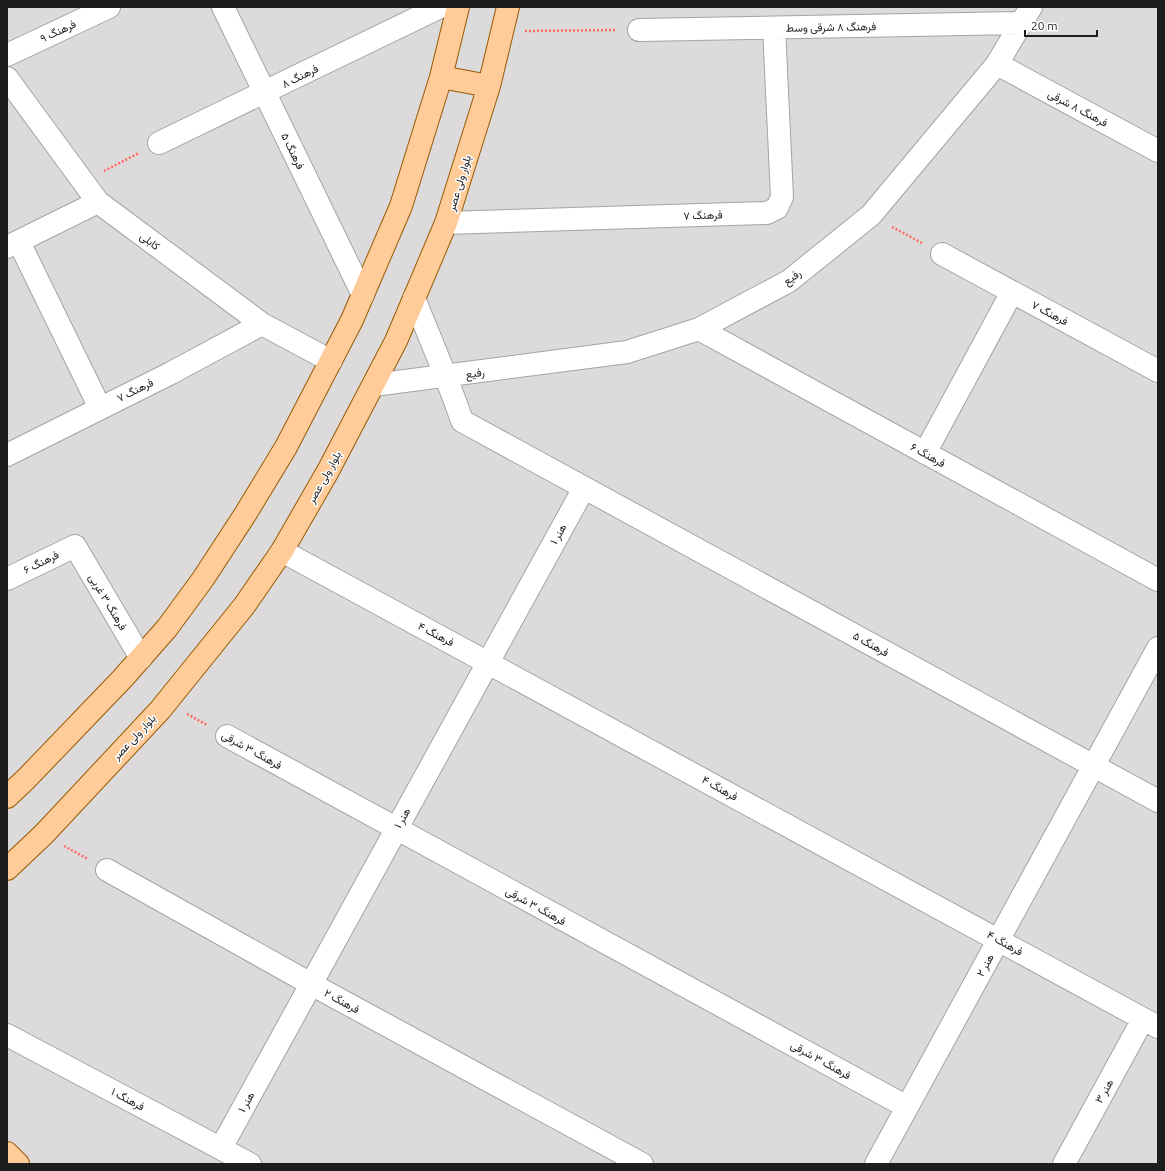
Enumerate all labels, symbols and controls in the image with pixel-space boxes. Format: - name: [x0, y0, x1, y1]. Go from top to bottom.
- scale bar: [1025, 12, 1097, 38]
- street label: فرهنگ ۹: [38, 18, 78, 45]
- text: 20 m: [1031, 19, 1058, 32]
- street label: فرهنگ ۸ شرقی وسط: [786, 20, 876, 35]
- street label: فرهنگ ۸: [280, 62, 321, 91]
- street label: فرهنگ ۸ شرقی: [1046, 87, 1110, 130]
- street label: فرهنگ ۵: [278, 131, 307, 172]
- street label: بلوار ولی عصر: [445, 154, 474, 214]
- street label: فرهنگ ۷: [683, 208, 723, 223]
- street label: کابلی: [137, 230, 162, 253]
- street label: رفیع: [781, 266, 805, 289]
- street label: فرهنگ ۷: [1029, 299, 1070, 328]
- street label: رفیع: [465, 366, 486, 382]
- street label: فرهنگ ۷: [115, 376, 156, 405]
- street label: فرهنگ ۶: [908, 441, 948, 470]
- street label: بلوار ولی عصر: [304, 449, 344, 506]
- street label: هنر ۱: [548, 521, 569, 547]
- street label: فرهنگ ۶: [21, 548, 61, 577]
- street label: فرهنگ ۳ غربی: [86, 572, 130, 633]
- street label: فرهنگ ۴: [416, 620, 456, 649]
- street label: فرهنگ ۵: [850, 629, 891, 660]
- street label: بلوار ولی عصر: [109, 712, 159, 764]
- street label: فرهنگ ۳ شرقی: [219, 729, 284, 772]
- street label: فرهنگ ۴: [700, 773, 740, 804]
- street label: هنر ۱: [392, 805, 413, 831]
- street label: فرهنگ ۳ شرقی: [503, 885, 568, 928]
- street label: فرهنگ ۴: [985, 928, 1025, 959]
- street label: هنر ۲: [974, 951, 997, 979]
- street label: فرهنگ ۲: [322, 986, 362, 1016]
- street label: فرهنگ ۳ شرقی: [788, 1039, 853, 1082]
- street label: هنر ۳: [1093, 1077, 1116, 1105]
- street label: فرهنگ ۱: [109, 1085, 147, 1114]
- street label: هنر ۱: [236, 1089, 257, 1115]

